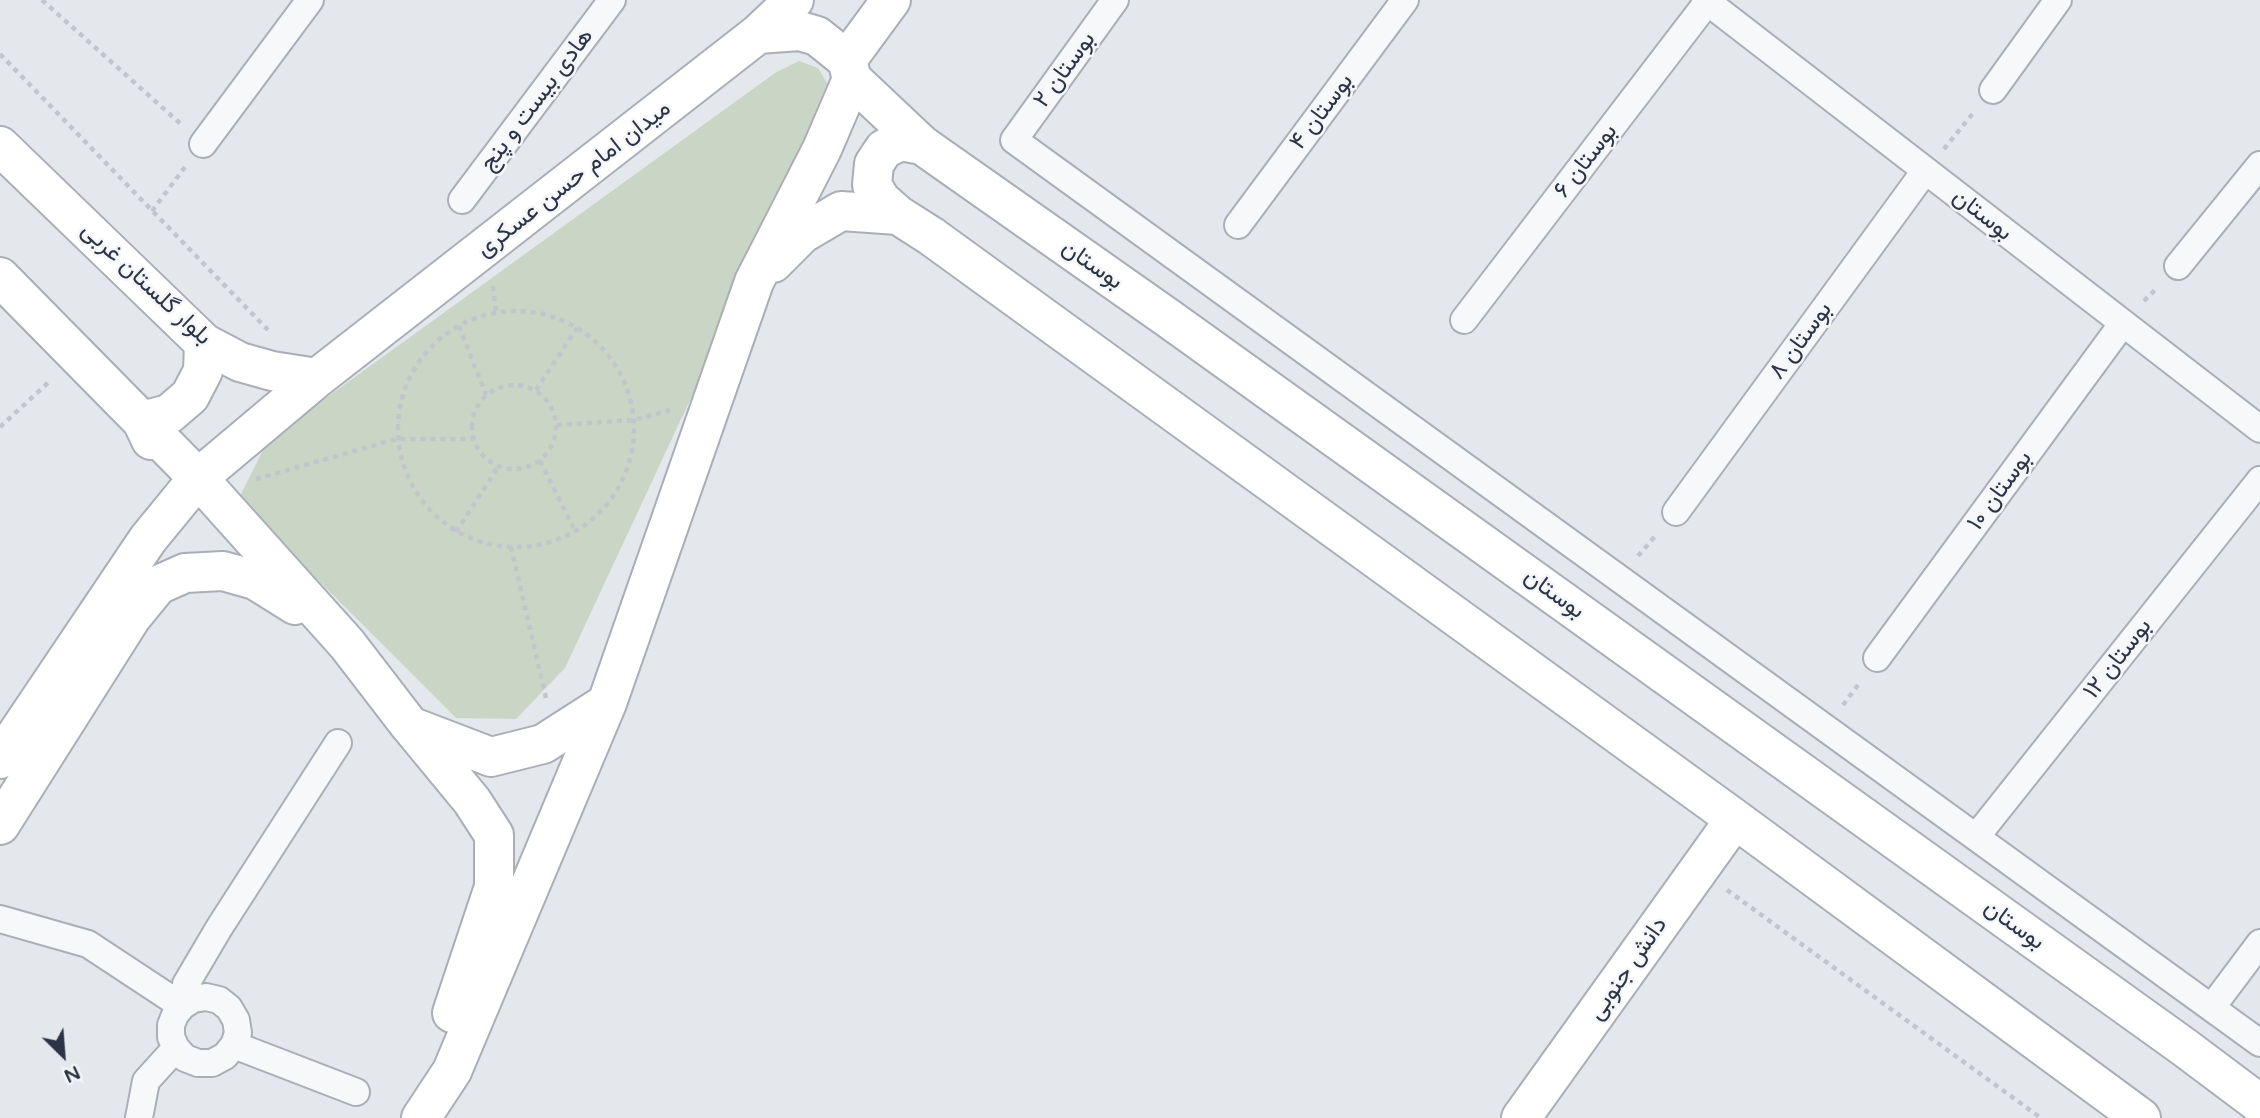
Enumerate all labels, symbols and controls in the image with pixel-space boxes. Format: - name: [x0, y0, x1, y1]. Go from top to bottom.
- street label: هادی بیست و پنج: [474, 23, 600, 177]
- street label: بوستان ۲: [1028, 26, 1102, 114]
- street label: بوستان ۴: [1284, 68, 1360, 156]
- street label: میدان امام حسن عسکری: [471, 94, 677, 264]
- street label: بوستان ۶: [1548, 118, 1624, 204]
- street label: بوستان: [1946, 183, 2018, 247]
- street label: بلوار گلستان غربی: [75, 216, 217, 352]
- street label: بوستان: [1056, 234, 1128, 296]
- street label: بوستان ۸: [1763, 297, 1839, 385]
- street label: بوستان ۱۰: [1961, 445, 2039, 537]
- street label: بوستان: [1518, 562, 1590, 626]
- street label: بوستان ۱۲: [2078, 613, 2158, 705]
- street label: بوستان: [1978, 893, 2050, 957]
- street label: دانش جنوبی: [1582, 912, 1674, 1026]
- north arrow: [28, 1020, 98, 1090]
- text: N: [60, 1061, 83, 1087]

